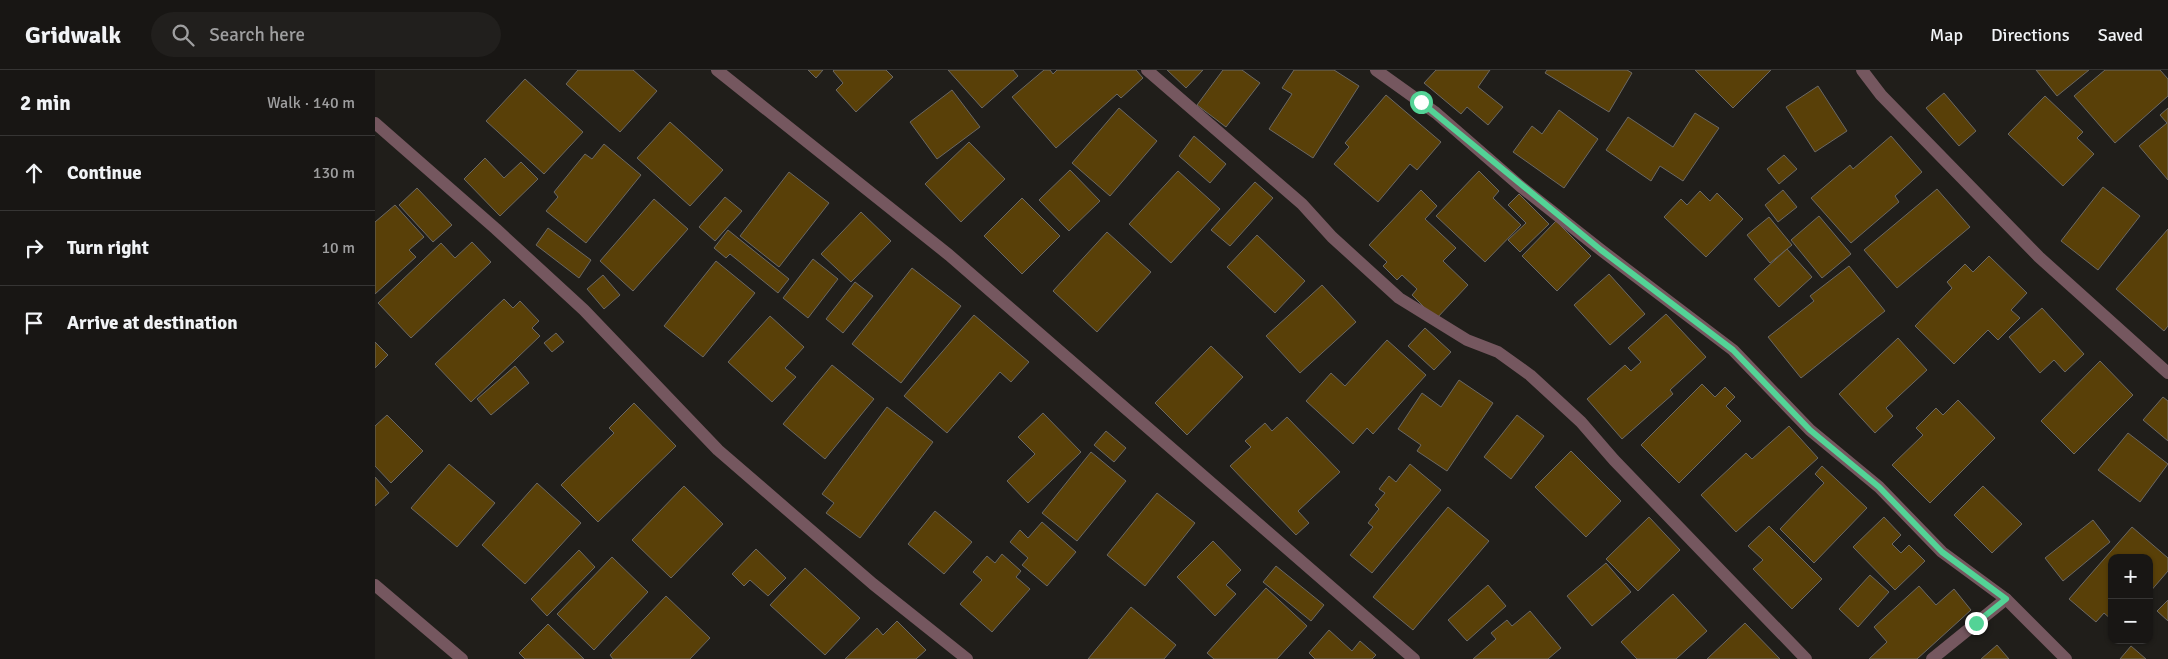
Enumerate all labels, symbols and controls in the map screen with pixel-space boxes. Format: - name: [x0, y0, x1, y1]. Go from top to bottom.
- search box: [151, 12, 501, 57]
- text: Gridwalk: [25, 20, 121, 50]
- icon: search: [169, 21, 197, 49]
- text: Search here: [209, 23, 305, 47]
- text: Map: [1930, 24, 1963, 46]
- text: Directions: [1991, 24, 2070, 46]
- text: Saved: [2098, 24, 2143, 46]
- text: 2 min: [20, 90, 71, 116]
- route start: [1410, 91, 1433, 114]
- text: Walk · 140 m: [267, 93, 355, 113]
- icon: ahead: [20, 159, 48, 187]
- text: Continue: [67, 161, 142, 185]
- text: 130 m: [313, 163, 355, 183]
- icon: right: [20, 234, 48, 262]
- text: Turn right: [67, 236, 149, 260]
- text: 10 m: [321, 238, 355, 258]
- icon: arrive: [20, 309, 48, 337]
- text: Arrive at destination: [67, 311, 238, 335]
- map controls: [2108, 554, 2153, 644]
- button: +: [2108, 554, 2153, 599]
- button: −: [2108, 599, 2153, 644]
- route end: [1965, 612, 1988, 635]

